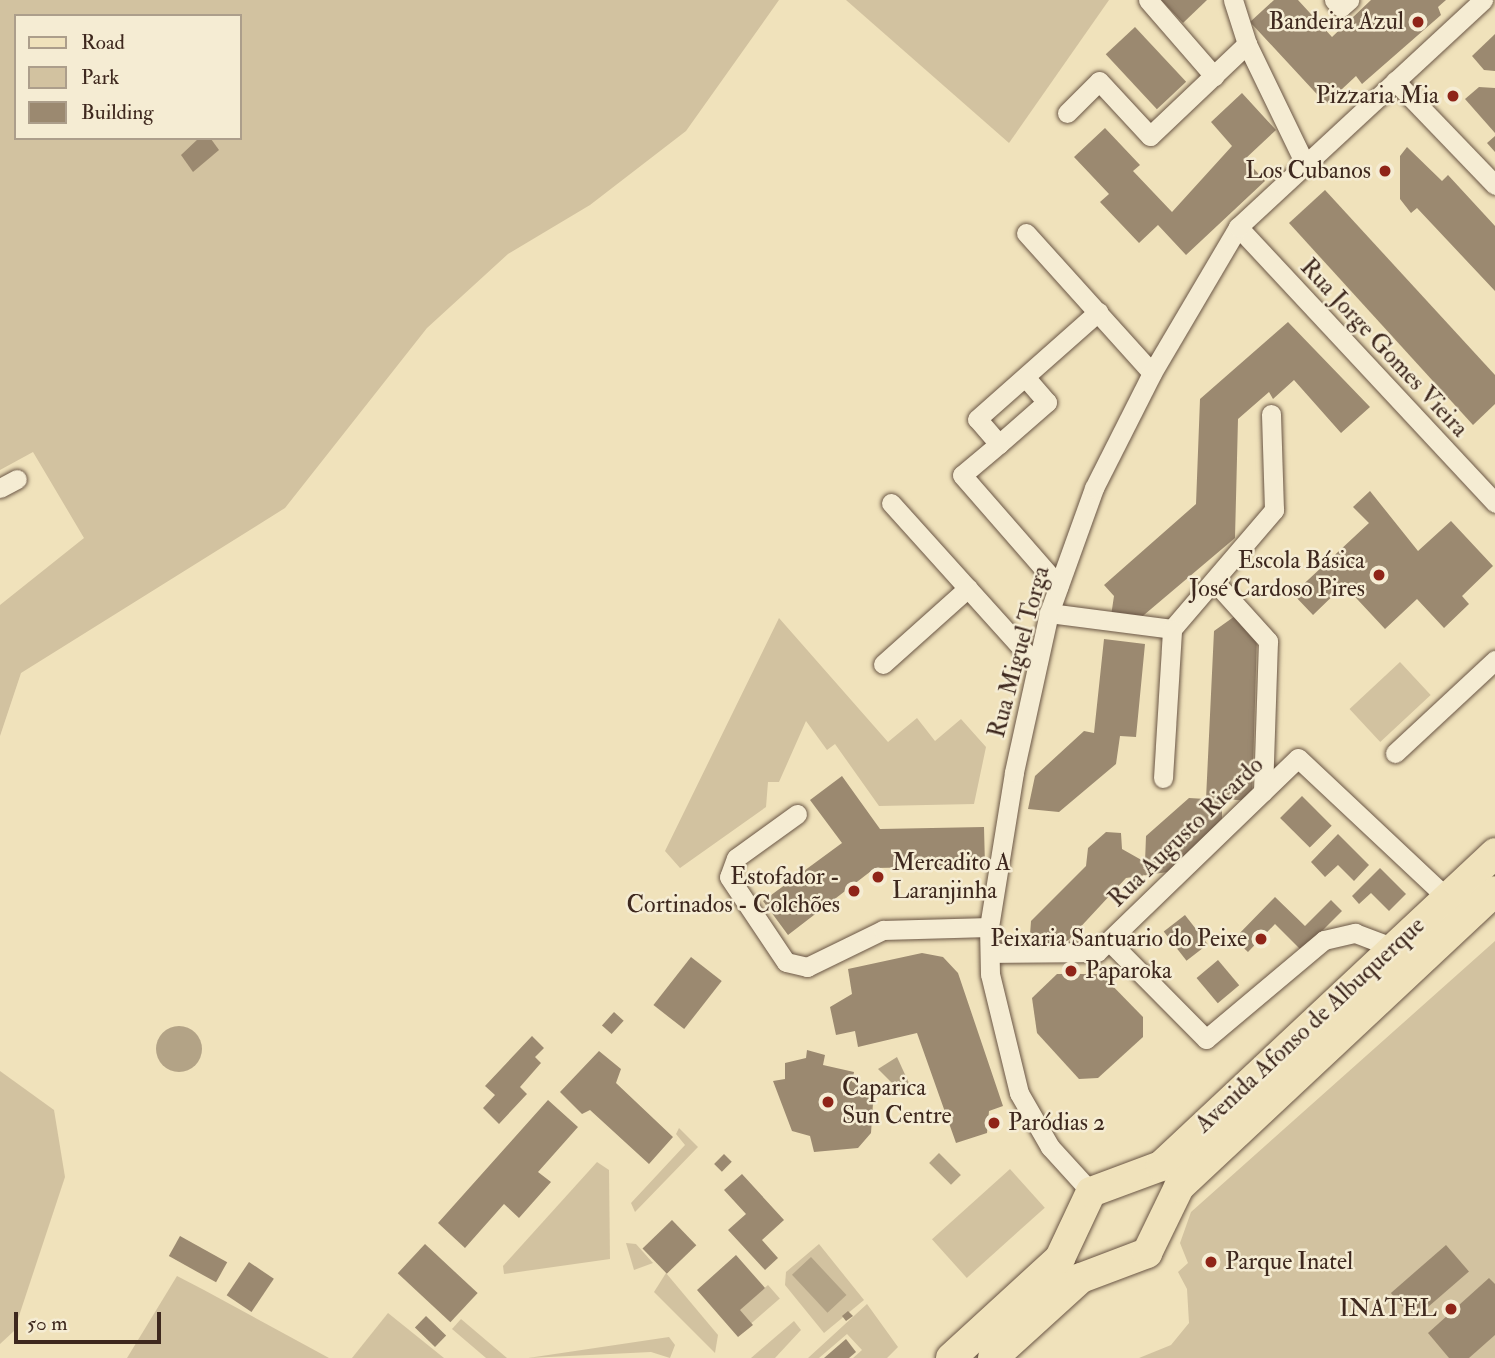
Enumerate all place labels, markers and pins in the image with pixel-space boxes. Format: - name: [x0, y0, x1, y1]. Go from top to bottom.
- place label: Bandeira Azul: [1269, 8, 1404, 36]
- marker: Bandeira Azul: [1410, 14, 1426, 30]
- place label: Pizzaria Mia: [1316, 82, 1439, 110]
- marker: Pizzaria Mia: [1445, 88, 1461, 104]
- place label: Los Cubanos: [1245, 157, 1371, 185]
- marker: Los Cubanos: [1377, 163, 1393, 179]
- place label: Escola Básica José Cardoso Pires: [1189, 547, 1365, 603]
- marker: Escola Básica José Cardoso Pires: [1371, 567, 1387, 583]
- place label: Mercadito A Laranjinha: [892, 849, 1011, 905]
- place label: Estofador - Cortinados - Colchões: [627, 863, 840, 919]
- marker: Mercadito A Laranjinha: [870, 869, 886, 885]
- marker: Estofador - Cortinados - Colchões: [846, 883, 862, 899]
- place label: Peixaria Santuario do Peixe: [990, 925, 1247, 953]
- marker: Peixaria Santuario do Peixe: [1253, 931, 1269, 947]
- place label: Paparoka: [1085, 957, 1172, 985]
- marker: Paparoka: [1063, 963, 1079, 979]
- place label: Caparica Sun Centre: [842, 1074, 952, 1130]
- marker: Caparica Sun Centre: [820, 1094, 836, 1110]
- place label: Paródias 2: [1008, 1109, 1105, 1137]
- marker: Paródias 2: [986, 1115, 1002, 1131]
- place label: Parque Inatel: [1225, 1248, 1353, 1276]
- marker: Parque Inatel: [1203, 1254, 1219, 1270]
- place label: INATEL: [1339, 1295, 1437, 1323]
- marker: INATEL: [1443, 1301, 1459, 1317]

